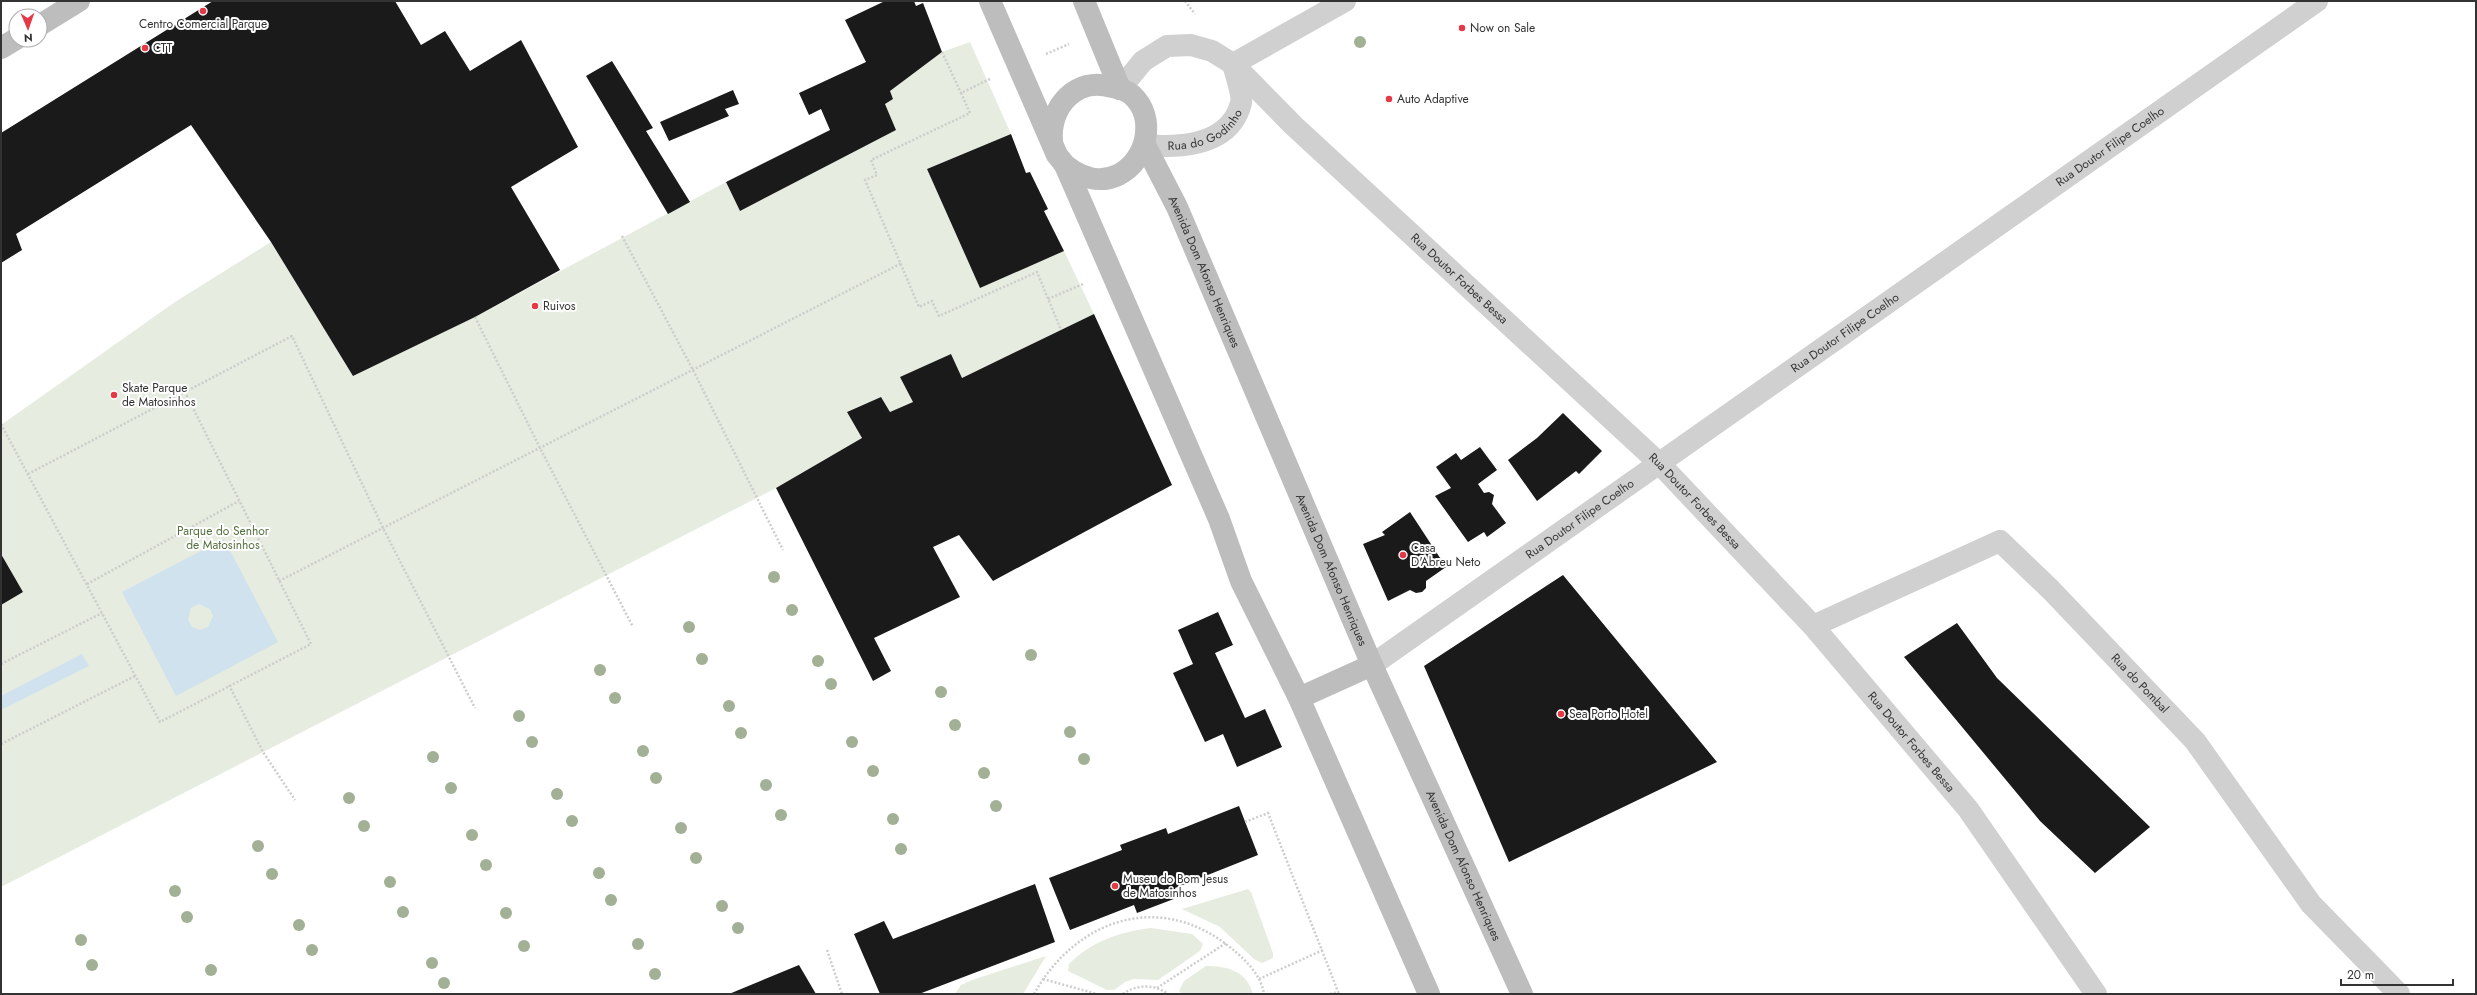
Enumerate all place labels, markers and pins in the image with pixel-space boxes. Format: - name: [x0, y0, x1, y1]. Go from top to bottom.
- marker: Centro Comercial Parque: [198, 6, 208, 16]
- place label: Centro Comercial Parque: [139, 15, 267, 33]
- place label: Now on Sale: [1470, 19, 1535, 37]
- marker: Now on Sale: [1457, 23, 1467, 33]
- place label: CTT: [153, 39, 173, 57]
- marker: CTT: [140, 43, 150, 53]
- place label: Auto Adaptive: [1397, 90, 1469, 108]
- marker: Auto Adaptive: [1384, 94, 1394, 104]
- place label: Ruivos: [543, 297, 576, 315]
- marker: Ruivos: [530, 301, 540, 311]
- place label: Skate Parque de Matosinhos: [122, 379, 196, 411]
- marker: Skate Parque de Matosinhos: [109, 390, 119, 400]
- place label: Casa D'Abreu Neto: [1411, 539, 1481, 571]
- marker: Casa D'Abreu Neto: [1398, 550, 1408, 560]
- place label: Sea Porto Hotel: [1569, 705, 1648, 723]
- marker: Sea Porto Hotel: [1556, 709, 1566, 719]
- place label: Museu do Bom Jesus de Matosinhos: [1123, 870, 1228, 902]
- marker: Museu do Bom Jesus de Matosinhos: [1110, 881, 1120, 891]

